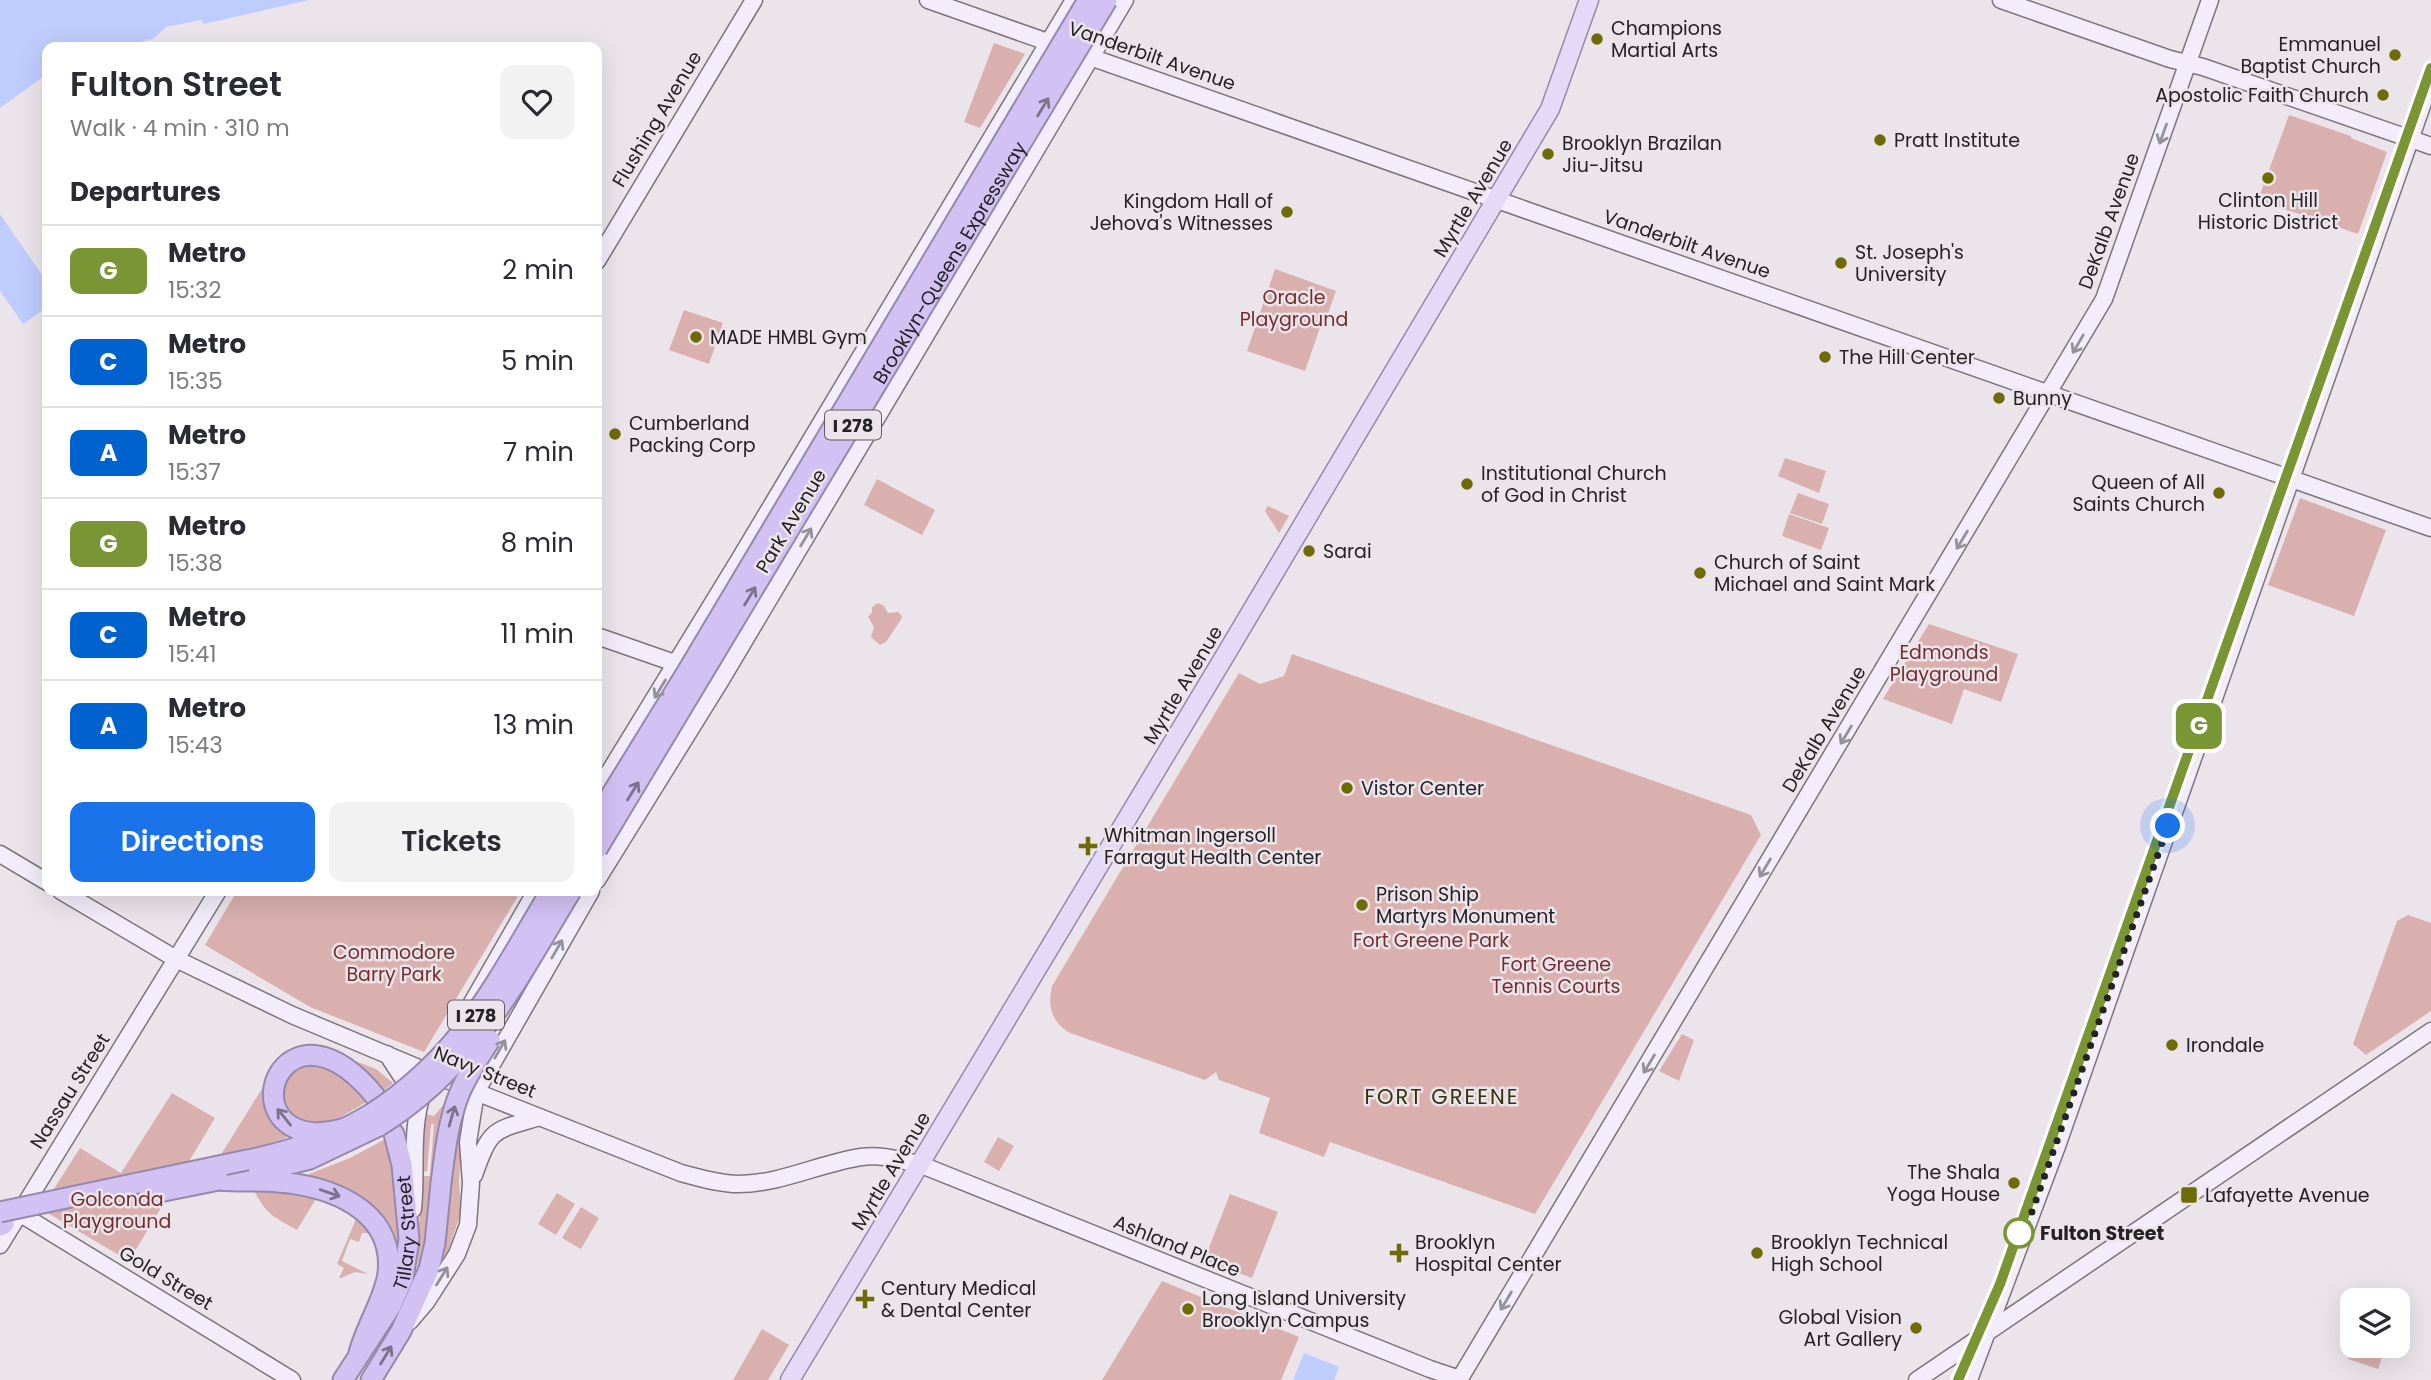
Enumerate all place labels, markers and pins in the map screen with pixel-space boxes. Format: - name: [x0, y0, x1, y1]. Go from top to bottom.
- place label: Champions Martial Arts: [1611, 15, 1722, 64]
- marker: Champions Martial Arts: [1589, 31, 1605, 47]
- place label: Emmanuel Baptist Church: [2240, 31, 2381, 80]
- marker: Emmanuel Baptist Church: [2387, 47, 2403, 63]
- place label: Apostolic Faith Church: [2155, 82, 2369, 109]
- marker: Apostolic Faith Church: [2375, 87, 2391, 103]
- place label: Pratt Institute: [1894, 127, 2020, 154]
- place label: Brooklyn Brazilan Jiu-Jitsu: [1562, 130, 1722, 179]
- marker: Pratt Institute: [1872, 132, 1888, 148]
- marker: Brooklyn Brazilan Jiu-Jitsu: [1540, 146, 1556, 162]
- marker: Clinton Hill Historic District: [2260, 170, 2276, 186]
- place label: Clinton Hill Historic District: [2198, 187, 2338, 236]
- place label: Kingdom Hall of Jehova's Witnesses: [1090, 188, 1273, 237]
- marker: Kingdom Hall of Jehova's Witnesses: [1279, 204, 1295, 220]
- place label: St. Joseph's University: [1855, 239, 1964, 288]
- marker: St. Joseph's University: [1833, 255, 1849, 271]
- place label: MADE HMBL Gym: [710, 324, 867, 351]
- marker: MADE HMBL Gym: [688, 329, 704, 345]
- place label: The Hill Center: [1839, 344, 1975, 371]
- marker: The Hill Center: [1817, 349, 1833, 365]
- place label: Bunny: [2013, 385, 2072, 412]
- marker: Bunny: [1991, 390, 2007, 406]
- place label: Cumberland Packing Corp: [629, 410, 756, 459]
- marker: Cumberland Packing Corp: [607, 426, 623, 442]
- place label: Institutional Church of God in Christ: [1481, 460, 1667, 509]
- place label: Queen of All Saints Church: [2072, 469, 2205, 518]
- marker: Institutional Church of God in Christ: [1459, 476, 1475, 492]
- marker: Queen of All Saints Church: [2211, 485, 2227, 501]
- place label: Sarai: [1323, 538, 1372, 565]
- marker: Sarai: [1301, 543, 1317, 559]
- place label: Church of Saint Michael and Saint Mark: [1714, 549, 1935, 598]
- marker: Church of Saint Michael and Saint Mark: [1692, 565, 1708, 581]
- place label: Vistor Center: [1361, 775, 1484, 802]
- marker: Vistor Center: [1339, 780, 1355, 796]
- place label: Whitman Ingersoll Farragut Health Center: [1104, 822, 1321, 871]
- marker: Whitman Ingersoll Farragut Health Center: [1078, 836, 1098, 856]
- place label: Prison Ship Martyrs Monument: [1376, 881, 1555, 930]
- marker: Prison Ship Martyrs Monument: [1354, 897, 1370, 913]
- place label: Irondale: [2186, 1032, 2264, 1059]
- marker: Irondale: [2164, 1037, 2180, 1053]
- place label: The Shala Yoga House: [1887, 1159, 2000, 1208]
- marker: The Shala Yoga House: [2006, 1175, 2022, 1191]
- place label: Lafayette Avenue: [2205, 1182, 2370, 1209]
- marker: Lafayette Avenue: [2179, 1185, 2199, 1205]
- marker: Fulton Street: [2004, 1218, 2034, 1248]
- place label: Fulton Street: [2040, 1220, 2164, 1247]
- place label: Brooklyn Hospital Center: [1415, 1229, 1562, 1278]
- place label: Brooklyn Technical High School: [1771, 1229, 1948, 1278]
- marker: Brooklyn Hospital Center: [1389, 1243, 1409, 1263]
- marker: Brooklyn Technical High School: [1749, 1245, 1765, 1261]
- place label: Century Medical & Dental Center: [881, 1275, 1036, 1324]
- place label: Long Island University Brooklyn Campus: [1202, 1285, 1406, 1334]
- marker: Century Medical & Dental Center: [855, 1289, 875, 1309]
- marker: Long Island University Brooklyn Campus: [1180, 1301, 1196, 1317]
- place label: Global Vision Art Gallery: [1779, 1304, 1902, 1353]
- marker: Global Vision Art Gallery: [1908, 1320, 1924, 1336]

